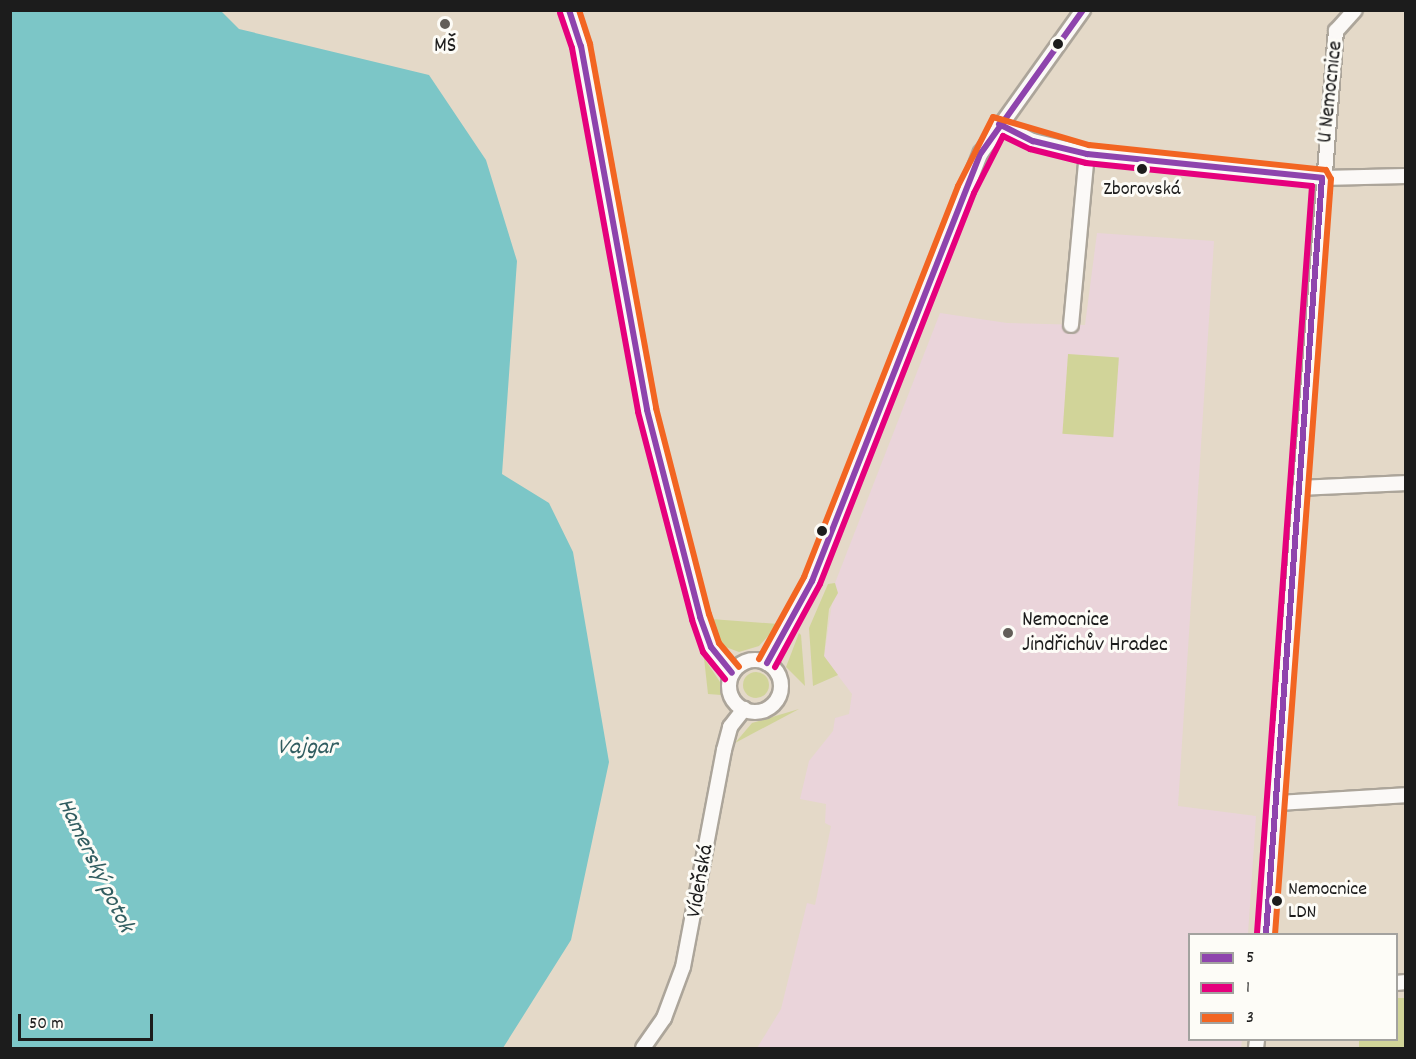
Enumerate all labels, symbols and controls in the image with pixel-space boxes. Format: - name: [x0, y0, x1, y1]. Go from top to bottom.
- marker: MŠ: [438, 17, 452, 31]
- place label: MŠ: [434, 34, 456, 60]
- unlabelled marker: [1052, 38, 1064, 50]
- street label: U Nemocnice: [1313, 40, 1349, 144]
- marker: Zborovská: [1136, 163, 1148, 175]
- place label: Zborovská: [1103, 178, 1181, 202]
- unlabelled marker: [816, 525, 828, 537]
- place label: Nemocnice Jindřichův Hradec: [1022, 607, 1168, 658]
- marker: Nemocnice Jindřichův Hradec: [999, 624, 1017, 642]
- water label: Vajgar: [277, 735, 337, 763]
- water label: Hamerský potok: [49, 794, 139, 938]
- street label: Vídeňská: [682, 842, 720, 920]
- place label: Nemocnice LDN: [1288, 878, 1367, 925]
- marker: Nemocnice LDN: [1271, 895, 1283, 907]
- legend: [1188, 933, 1398, 1041]
- text: 5: [1246, 946, 1254, 971]
- text: 1: [1246, 976, 1250, 1001]
- scale bar: [21, 1002, 156, 1040]
- text: 3: [1246, 1006, 1254, 1031]
- text: 50 m: [29, 1012, 64, 1037]

